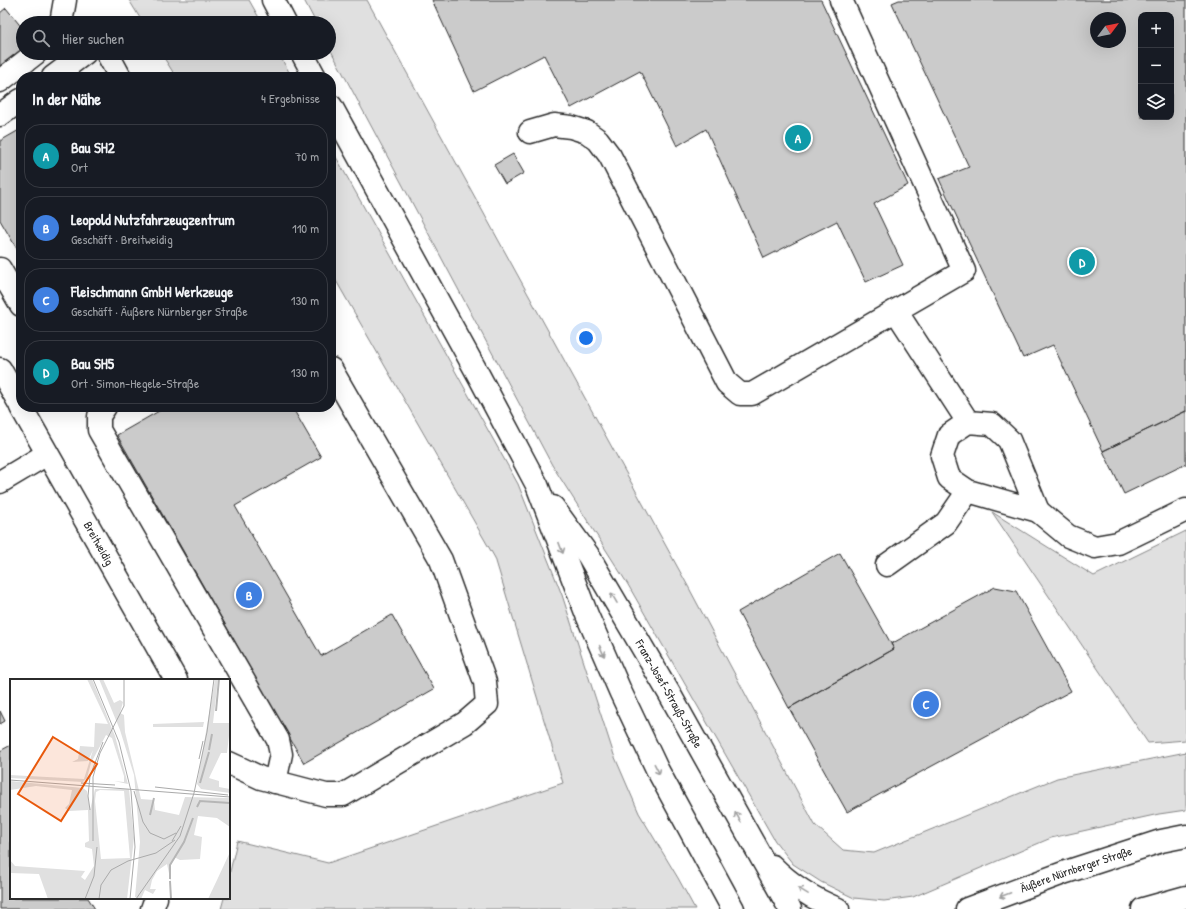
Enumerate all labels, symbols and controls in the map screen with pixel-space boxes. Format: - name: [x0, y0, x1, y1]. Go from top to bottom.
- north arrow: [1090, 12, 1126, 48]
- map controls: [1138, 12, 1174, 120]
- button: +: [1138, 12, 1174, 48]
- search box: [16, 16, 336, 60]
- icon: search: [30, 27, 52, 49]
- text: Hier suchen: [62, 28, 124, 49]
- button: −: [1138, 48, 1174, 84]
- button: layers: [1138, 84, 1174, 120]
- text: In der Nähe: [32, 87, 101, 110]
- text: 4 Ergebnisse: [261, 89, 320, 107]
- pin: A: [785, 123, 811, 153]
- text: Bau SH2: [71, 137, 115, 158]
- text: A: [43, 147, 49, 165]
- text: 70 m: [295, 147, 319, 165]
- text: Ort: [71, 158, 88, 176]
- text: Leopold Nutzfahrzeugzentrum: [71, 209, 235, 230]
- text: B: [43, 219, 49, 237]
- text: 110 m: [292, 219, 319, 237]
- text: Geschäft · Breitweidig: [71, 230, 173, 248]
- pin: D: [1069, 247, 1095, 277]
- text: Fleischmann GmbH Werkzeuge: [71, 281, 233, 302]
- text: C: [42, 291, 50, 309]
- text: 130 m: [291, 291, 319, 309]
- text: Geschäft · Äußere Nürnberger Straße: [71, 302, 248, 320]
- your location: [576, 328, 596, 348]
- text: Bau SH5: [71, 353, 114, 374]
- text: D: [43, 363, 49, 381]
- text: 130 m: [291, 363, 319, 381]
- text: Ort · Simon-Hegele-Straße: [71, 374, 199, 392]
- street label: Breitweidig: [80, 518, 118, 568]
- one-way arrow: [557, 541, 565, 553]
- pin: B: [236, 580, 262, 610]
- one-way arrow: [609, 592, 617, 604]
- street label: Franz-Josef-Strauß-Straße: [631, 635, 707, 751]
- one-way arrow: [599, 644, 607, 656]
- inset map: [10, 679, 230, 899]
- pin: C: [913, 689, 939, 719]
- one-way arrow: [654, 763, 661, 775]
- one-way arrow: [734, 811, 742, 823]
- street label: Äußere Nürnberger Straße: [1018, 842, 1134, 896]
- one-way arrow: [797, 887, 809, 895]
- one-way arrow: [1000, 891, 1012, 899]

